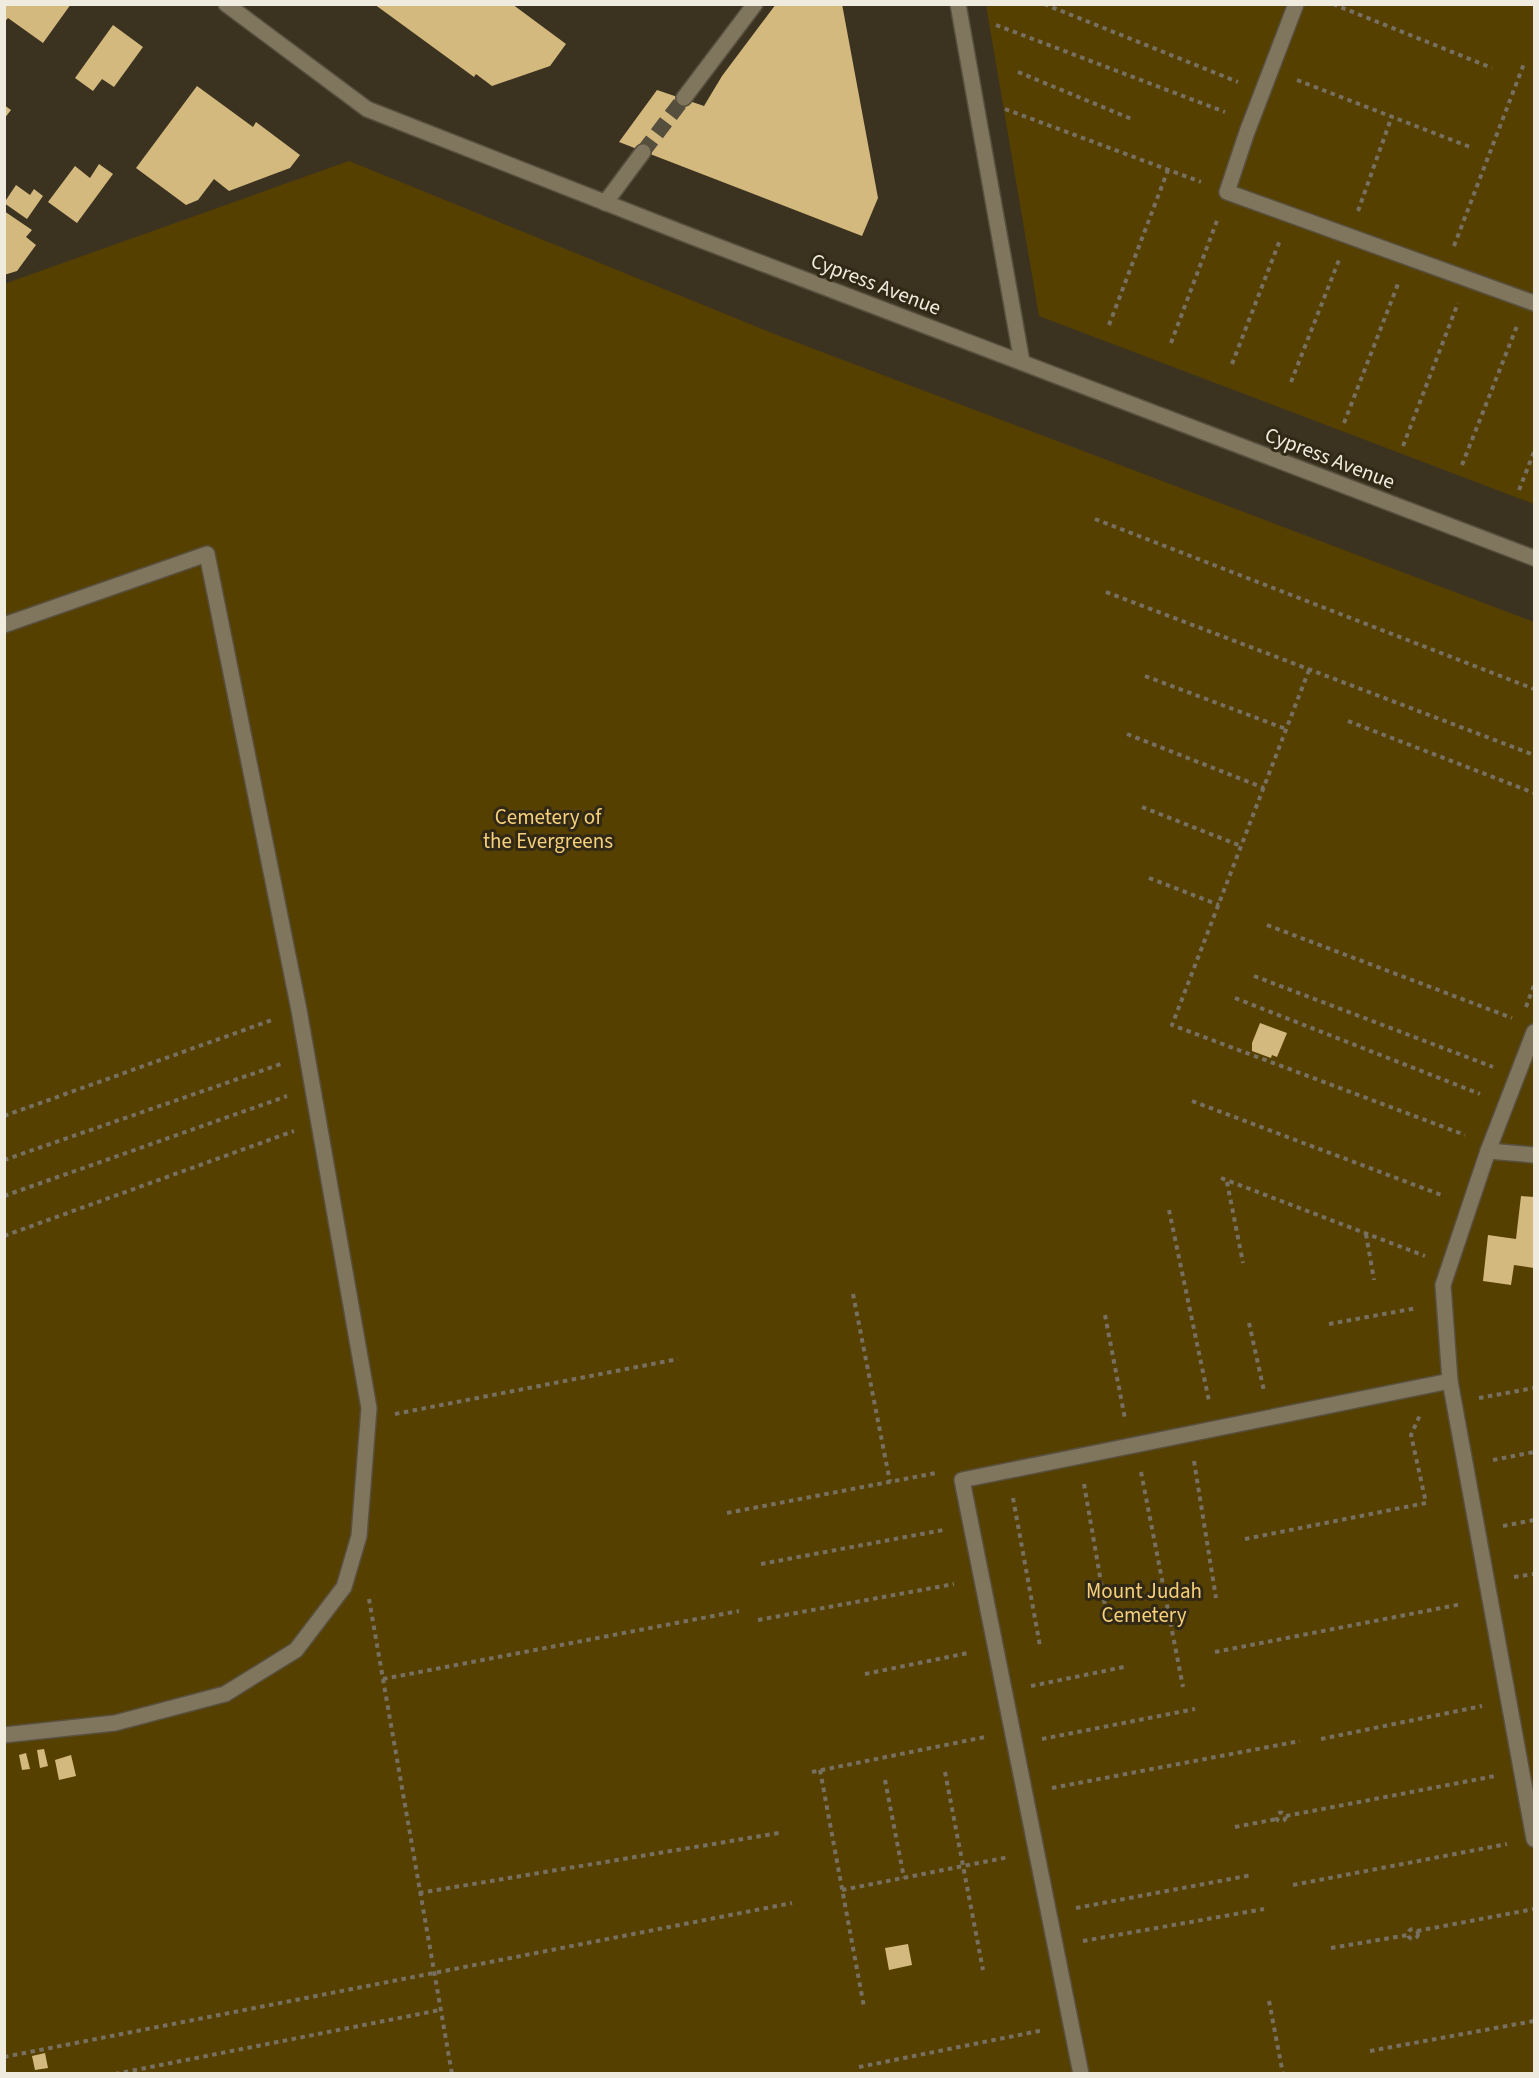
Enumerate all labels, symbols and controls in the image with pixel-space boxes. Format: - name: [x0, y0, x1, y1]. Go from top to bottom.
- street label: Cypress Avenue: [807, 245, 945, 323]
- street label: Cypress Avenue: [1261, 419, 1399, 497]
- park label: Cemetery of the Evergreens: [483, 802, 613, 856]
- park label: Mount Judah Cemetery: [1086, 1576, 1202, 1630]

